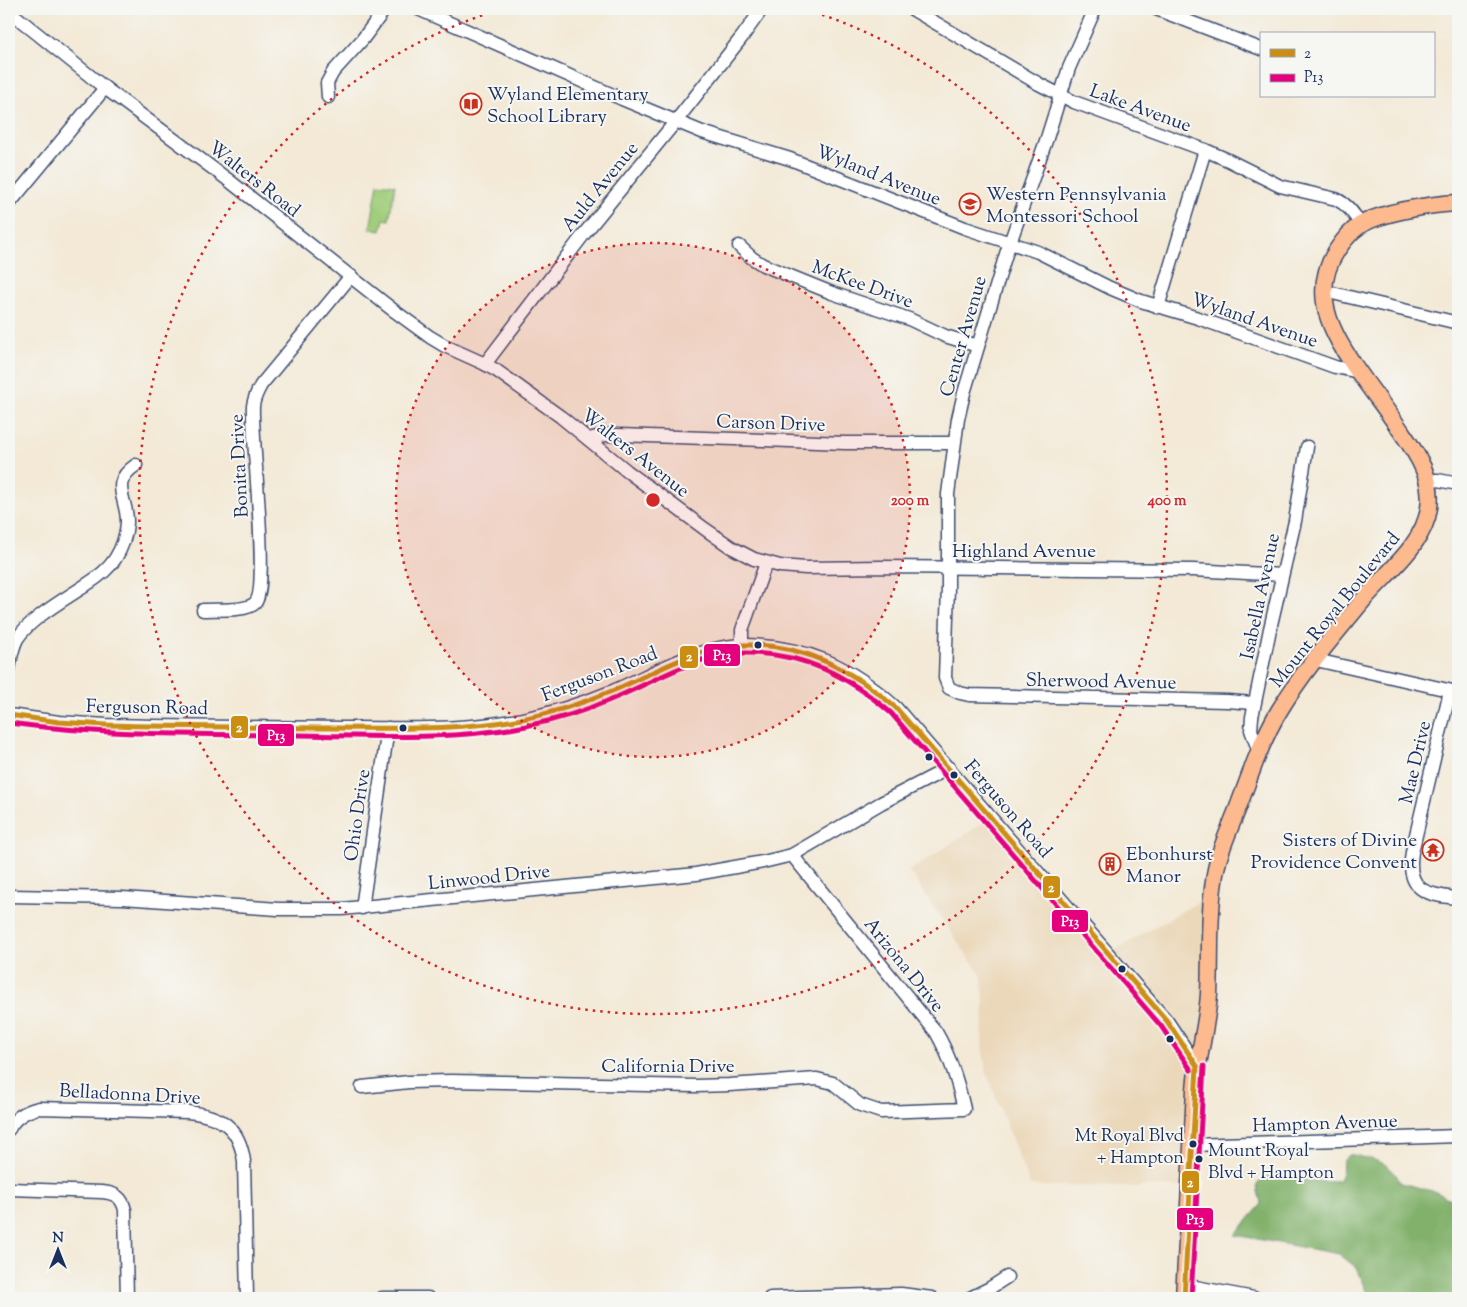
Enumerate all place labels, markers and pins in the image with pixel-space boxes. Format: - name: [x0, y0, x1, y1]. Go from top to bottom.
- place label: Wyland Elementary School Library: [487, 82, 649, 131]
- library icon: Wyland Elementary School Library: [459, 92, 483, 116]
- place label: Western Pennsylvania Montessori School: [986, 182, 1167, 231]
- school or university icon: Western Pennsylvania Montessori School: [958, 192, 982, 216]
- centre of rings: [644, 491, 662, 509]
- unlabelled marker: [753, 640, 763, 650]
- unlabelled marker: [398, 723, 408, 733]
- unlabelled marker: [924, 752, 934, 762]
- unlabelled marker: [949, 770, 959, 780]
- place label: Sisters of Divine Providence Convent: [1251, 828, 1417, 877]
- temple icon: Sisters of Divine Providence Convent: [1421, 838, 1445, 862]
- place label: Ebonhurst Manor: [1126, 842, 1213, 891]
- building icon: Ebonhurst Manor: [1098, 852, 1122, 876]
- unlabelled marker: [1117, 964, 1127, 974]
- unlabelled marker: [1165, 1034, 1175, 1044]
- place label: Mt Royal Blvd + Hampton: [1075, 1124, 1184, 1172]
- marker: Mt Royal Blvd + Hampton: [1188, 1139, 1198, 1149]
- place label: Mount Royal Blvd + Hampton: [1208, 1139, 1334, 1187]
- marker: Mount Royal Blvd + Hampton: [1194, 1154, 1204, 1164]

